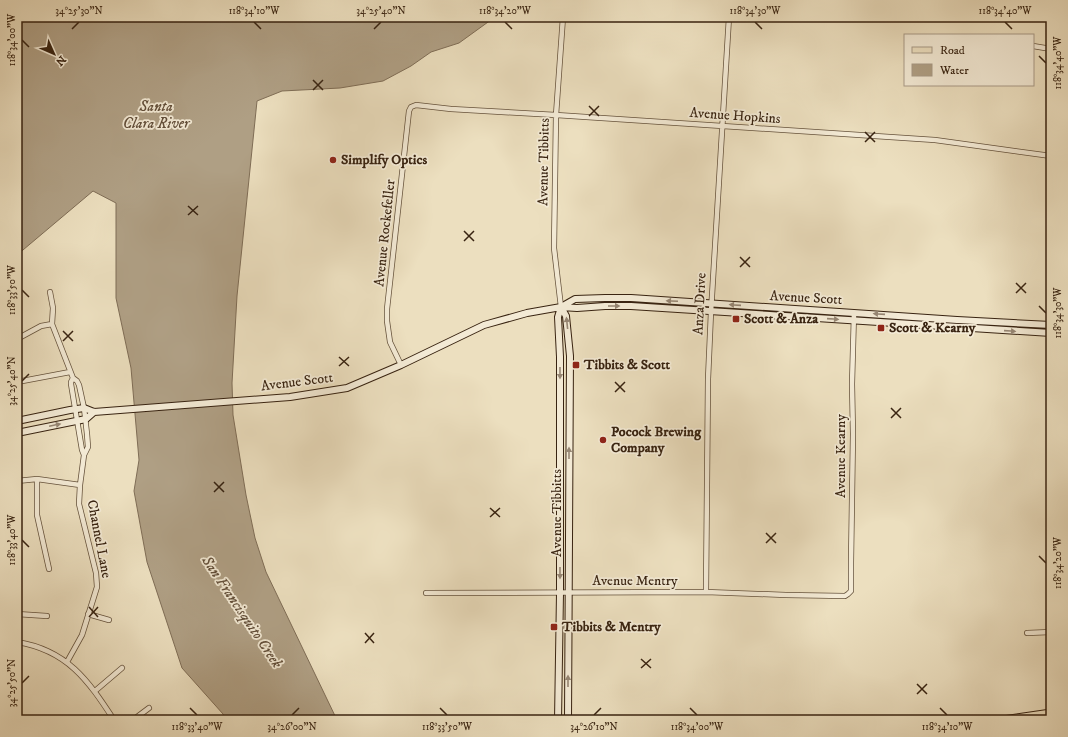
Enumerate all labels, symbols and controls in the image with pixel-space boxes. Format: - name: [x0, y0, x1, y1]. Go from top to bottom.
- text: 34°25'30"N: [55, 5, 103, 17]
- text: 118°34'10"W: [229, 5, 280, 17]
- text: 34°25'40"N: [356, 5, 406, 17]
- text: 118°34'20"W: [479, 5, 532, 17]
- text: 118°34'30"W: [730, 5, 781, 17]
- text: 118°34'40"W: [979, 5, 1032, 17]
- text: 118°34'00"W: [6, 13, 18, 66]
- north arrow: [34, 34, 74, 74]
- legend: [904, 34, 1034, 86]
- text: 118°34'40"W: [1052, 36, 1064, 89]
- text: Road: [940, 43, 965, 58]
- text: N: [52, 52, 69, 69]
- text: Water: [939, 63, 969, 78]
- water label: Santa Clara River: [123, 97, 191, 133]
- street label: Avenue Hopkins: [689, 104, 781, 128]
- street label: Avenue Tibbitts: [534, 118, 554, 206]
- place label: Simplify Optics: [341, 151, 427, 169]
- marker: Simplify Optics: [328, 155, 338, 165]
- street label: Avenue Rockefeller: [370, 178, 400, 287]
- text: 118°33'50"W: [6, 264, 18, 315]
- street label: Anza Drive: [689, 272, 711, 336]
- street label: Avenue Scott: [769, 287, 843, 309]
- text: 118°34'30"W: [1052, 287, 1064, 338]
- one-way arrow: [666, 298, 678, 305]
- one-way arrow: [729, 302, 741, 309]
- one-way arrow: [608, 303, 621, 309]
- place label: Scott & Anza: [744, 310, 819, 328]
- one-way arrow: [873, 311, 885, 318]
- marker: Scott & Anza: [731, 314, 741, 324]
- one-way arrow: [827, 316, 840, 322]
- one-way arrow: [564, 317, 570, 329]
- place label: Scott & Kearny: [889, 319, 976, 337]
- marker: Scott & Kearny: [876, 323, 886, 333]
- one-way arrow: [1003, 327, 1016, 334]
- text: 34°25'40"N: [6, 356, 18, 406]
- place label: Tibbits & Scott: [583, 356, 670, 374]
- marker: Tibbits & Scott: [571, 360, 581, 370]
- one-way arrow: [557, 367, 563, 380]
- street label: Avenue Scott: [260, 369, 335, 395]
- street label: Avenue Kearny: [832, 414, 850, 498]
- one-way arrow: [49, 421, 61, 427]
- place label: Pocock Brewing Company: [611, 423, 702, 457]
- marker: Pocock Brewing Company: [598, 435, 608, 445]
- one-way arrow: [566, 446, 572, 459]
- street label: Avenue Tibbitts: [548, 469, 566, 557]
- street label: Channel Lane: [83, 498, 115, 580]
- text: 118°33'40"W: [6, 514, 18, 565]
- text: 118°34'20"W: [1052, 536, 1064, 589]
- water label: San Francisquito Creek: [197, 551, 287, 672]
- one-way arrow: [557, 567, 563, 580]
- street label: Avenue Mentry: [592, 572, 678, 590]
- place label: Tibbits & Mentry: [561, 618, 661, 636]
- marker: Tibbits & Mentry: [549, 622, 559, 632]
- text: 34°25'50"N: [6, 659, 18, 707]
- one-way arrow: [565, 674, 571, 687]
- text: 118°33'40"W: [172, 721, 223, 733]
- text: 34°26'00"N: [267, 721, 317, 733]
- text: 118°33'50"W: [422, 721, 473, 733]
- text: 34°26'10"N: [570, 721, 618, 733]
- text: 118°34'00"W: [671, 721, 724, 733]
- text: 118°34'10"W: [922, 721, 973, 733]

